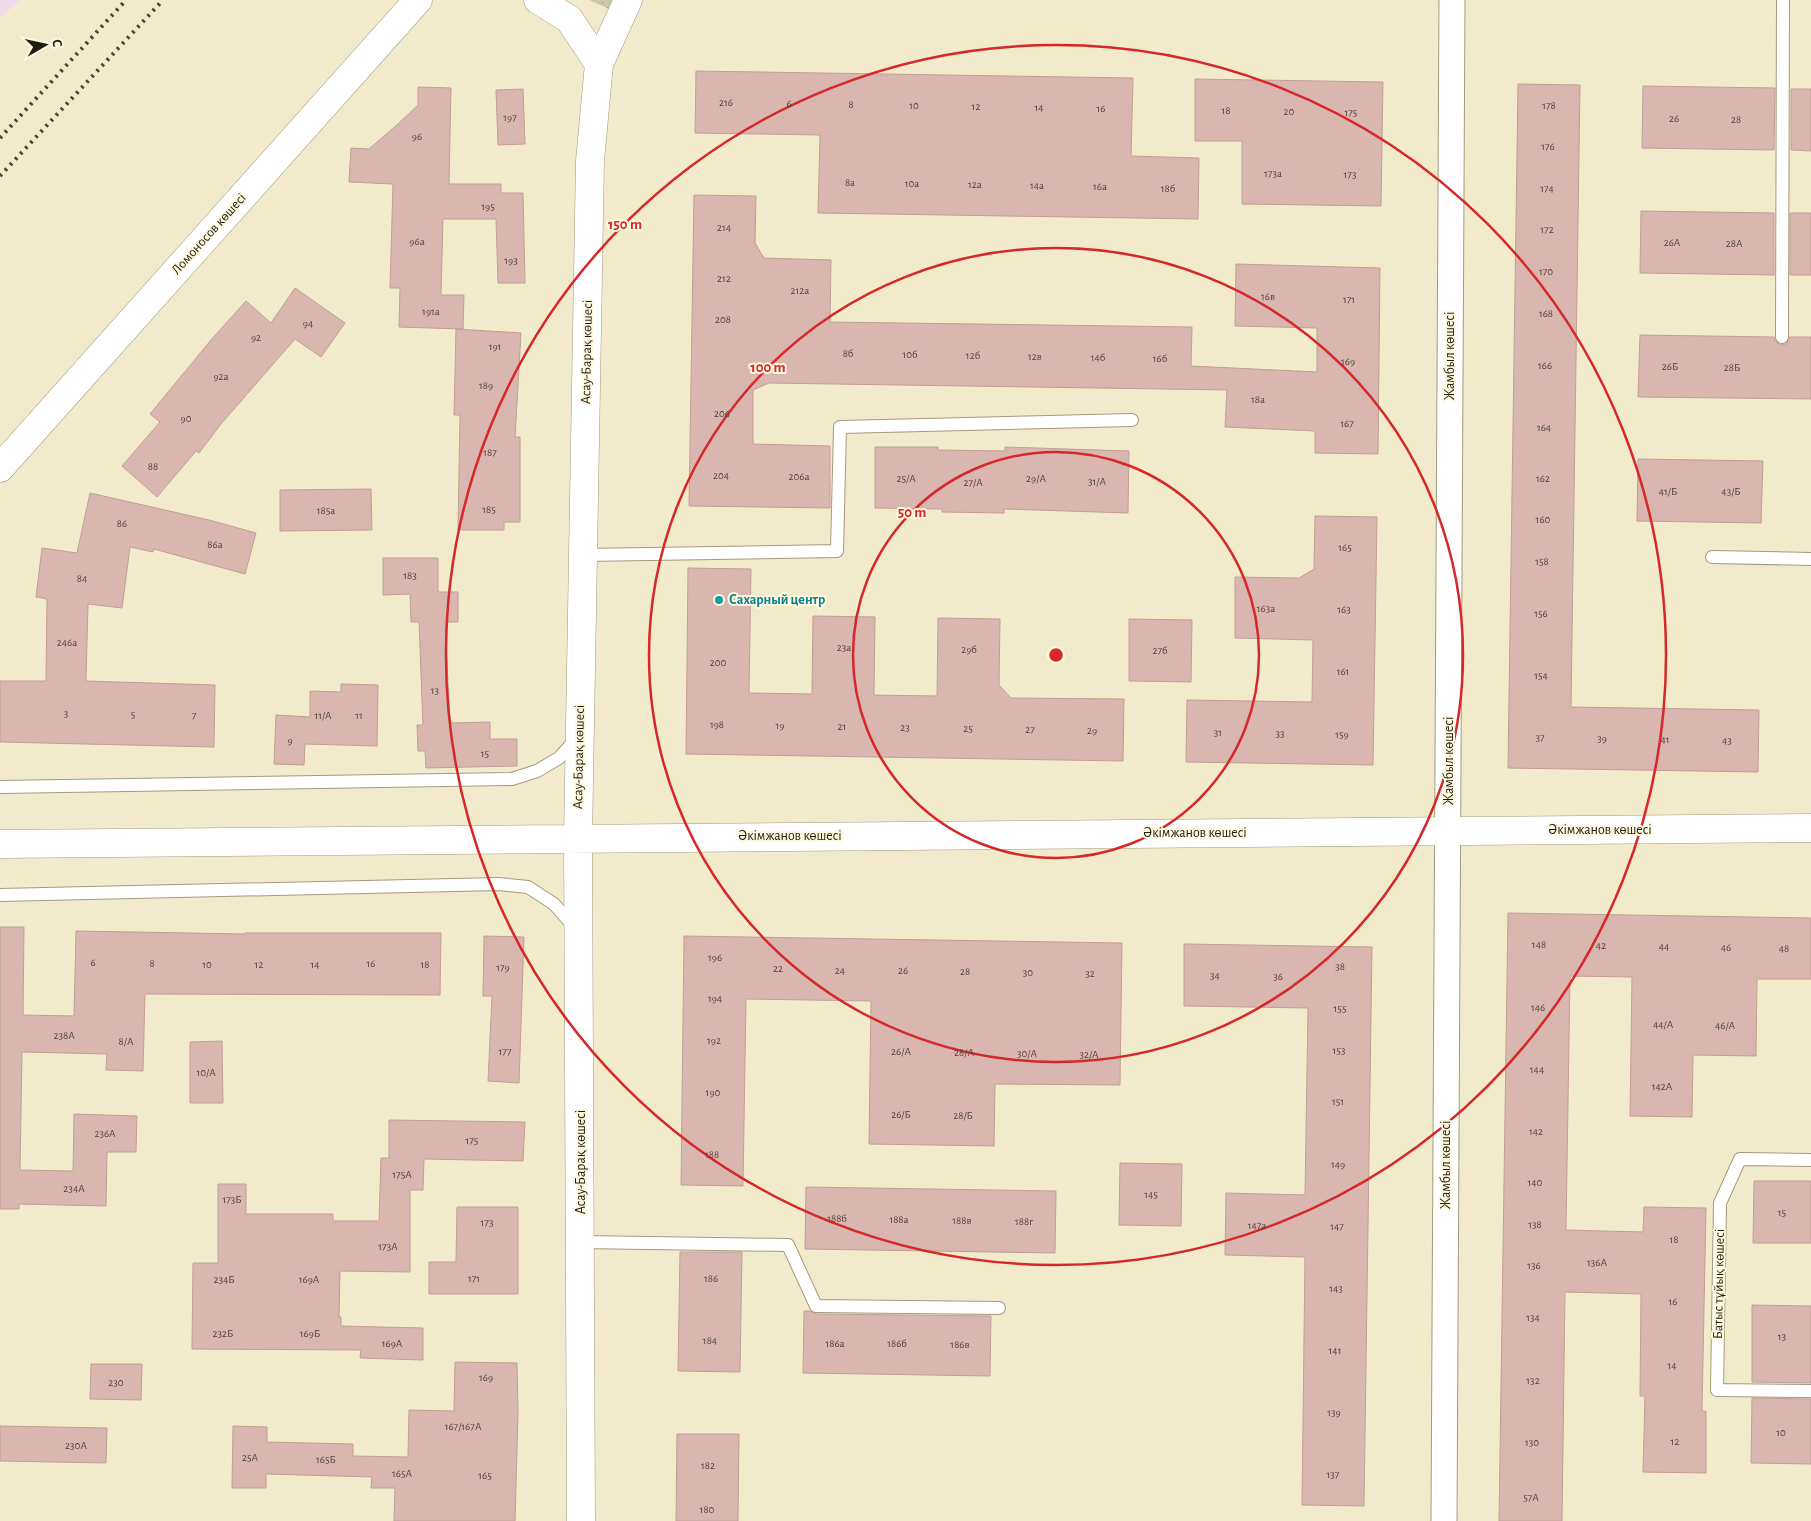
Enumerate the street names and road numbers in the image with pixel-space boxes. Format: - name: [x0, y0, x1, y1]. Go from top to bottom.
- street label: Ломоносов көшесі: [169, 191, 249, 277]
- street label: Асау-Барақ көшесі: [579, 300, 595, 404]
- street label: Жамбыл көшесі: [1443, 312, 1457, 400]
- street label: Асау-Барақ көшесі: [571, 705, 587, 809]
- street label: Жамбыл көшесі: [1442, 717, 1456, 805]
- street label: Әкімжанов көшесі: [1548, 823, 1652, 837]
- street label: Әкімжанов көшесі: [1143, 826, 1247, 840]
- street label: Әкімжанов көшесі: [738, 829, 842, 843]
- street label: Асау-Барақ көшесі: [574, 1110, 588, 1214]
- street label: Жамбыл көшесі: [1439, 1121, 1453, 1209]
- street label: Батыс тұйық көшесі: [1711, 1229, 1727, 1339]

